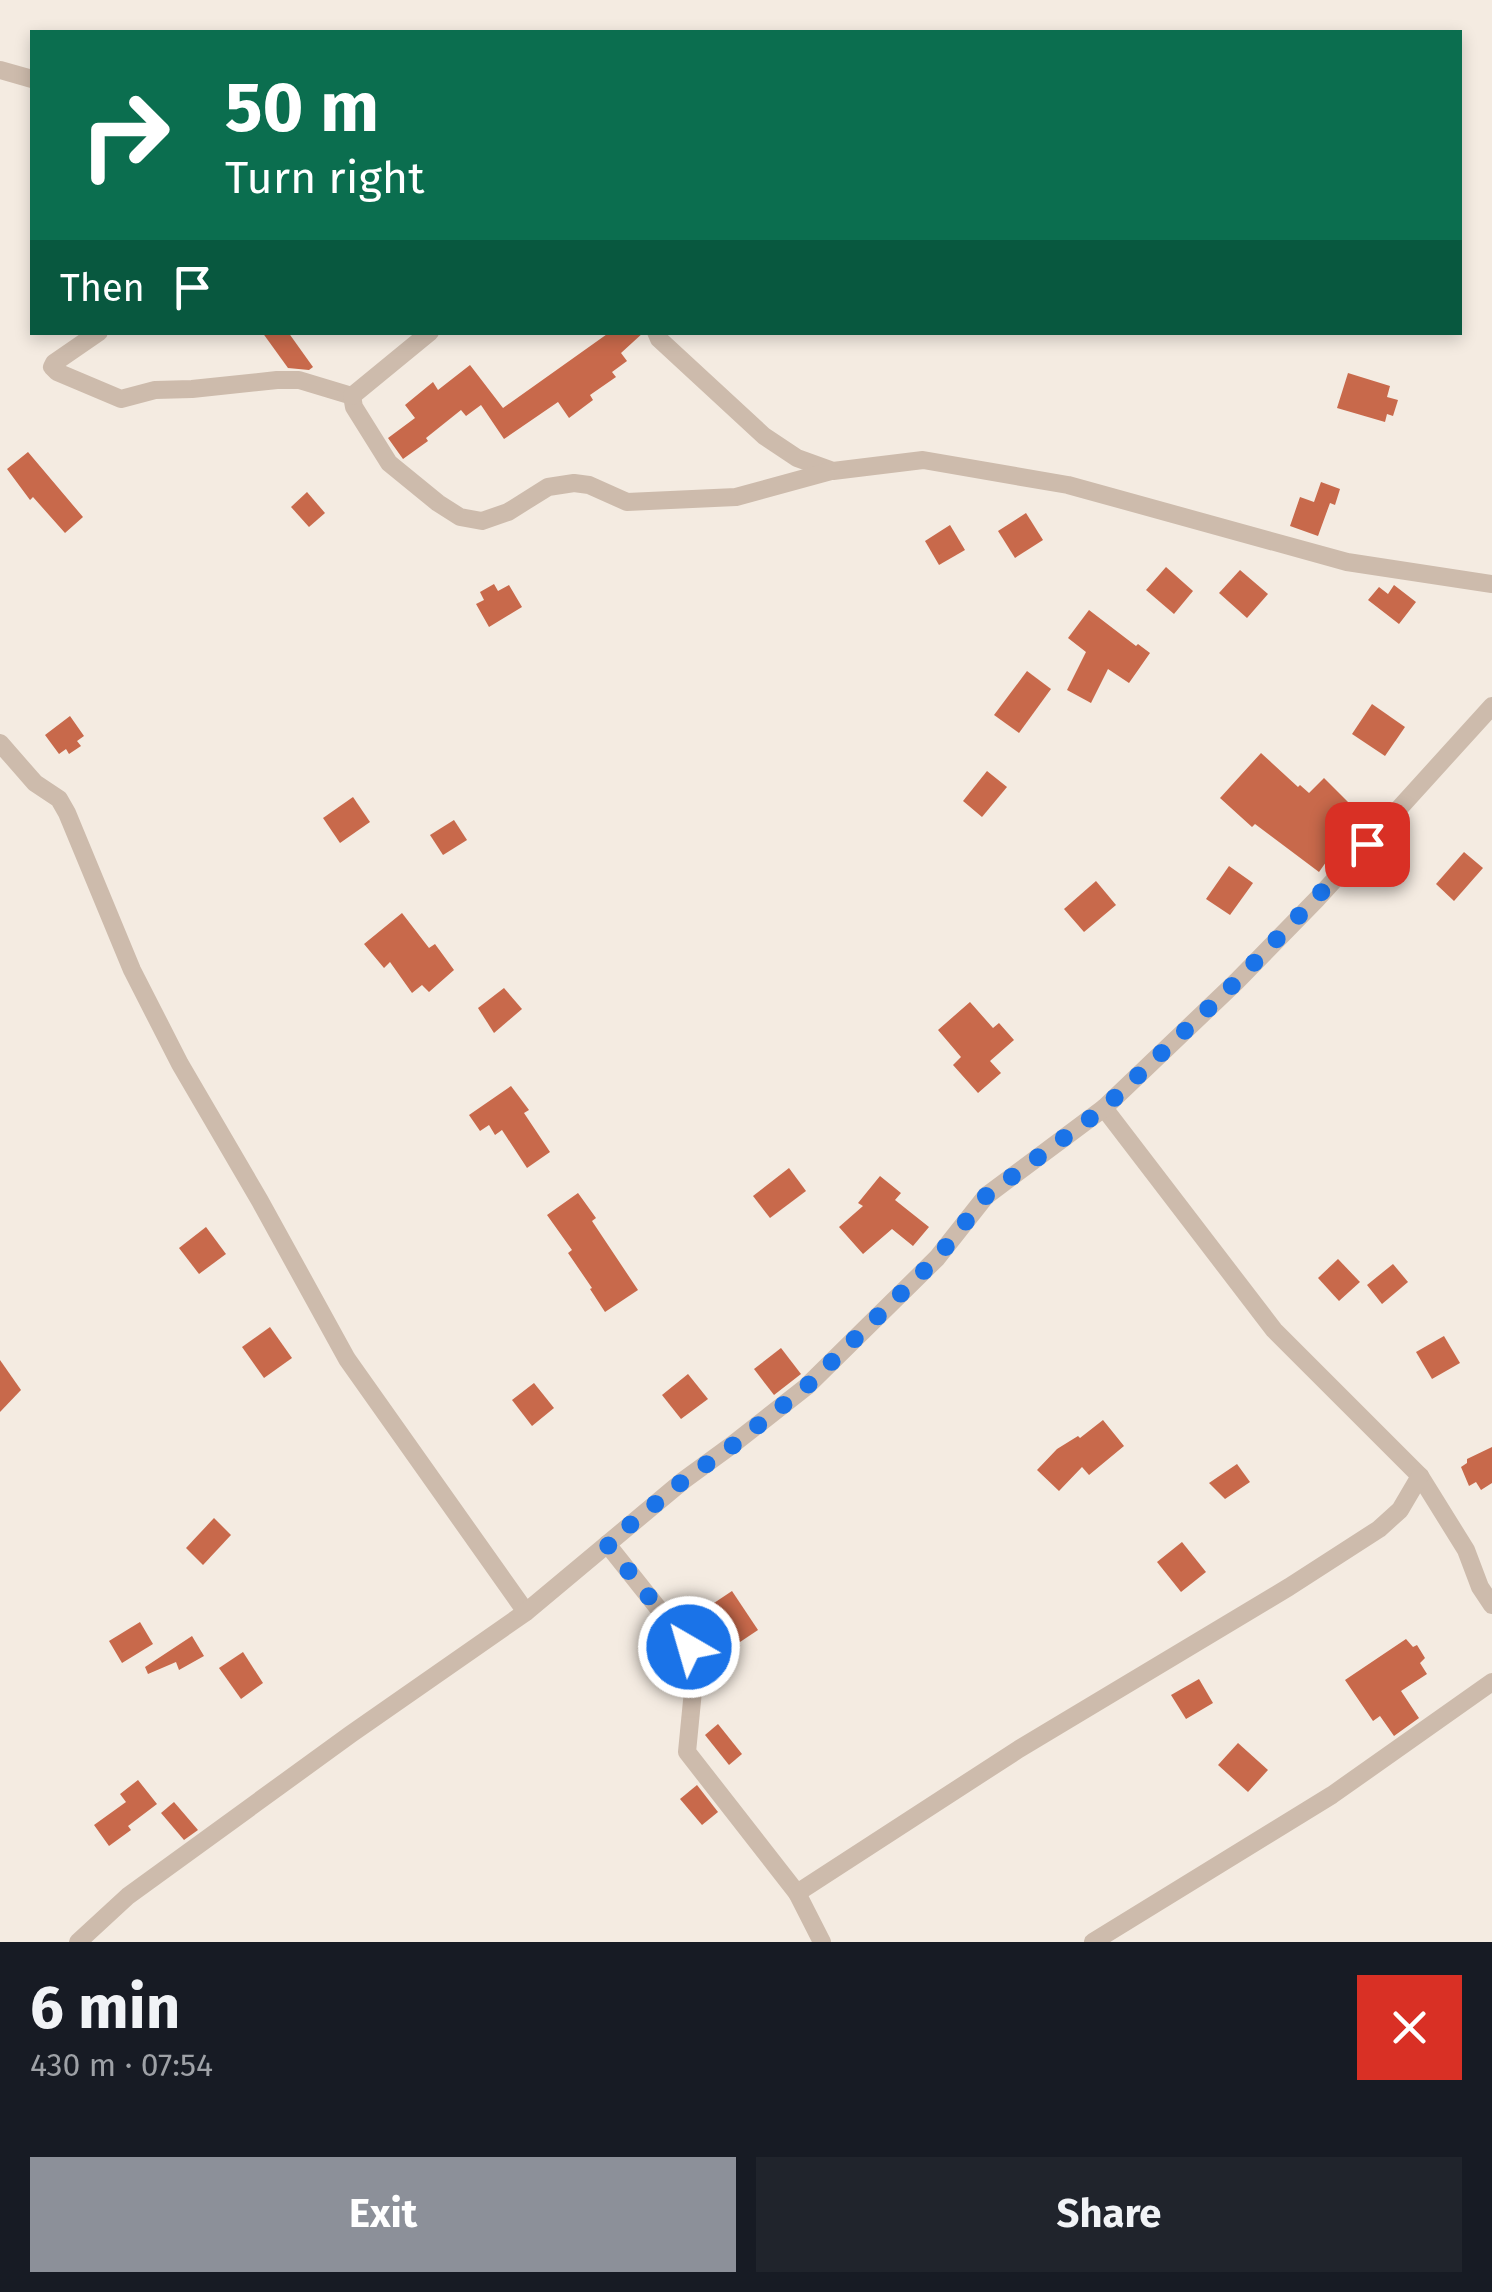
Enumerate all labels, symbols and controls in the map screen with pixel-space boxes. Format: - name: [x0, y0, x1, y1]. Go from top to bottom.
- text: 50 m: [225, 66, 379, 150]
- icon: right: [60, 70, 190, 200]
- text: Turn right: [225, 151, 424, 205]
- icon: arrive: [165, 260, 220, 315]
- text: Then: [60, 265, 145, 311]
- pin: [1325, 802, 1410, 887]
- icon: arrive: [1340, 817, 1395, 872]
- position arrow: [637, 1595, 741, 1699]
- text: 6 min: [30, 1972, 180, 2044]
- button: close: [1357, 1975, 1462, 2080]
- text: 430 m · 07:54: [30, 2046, 213, 2084]
- button: Exit: [30, 2157, 736, 2272]
- button: Share: [756, 2157, 1462, 2272]

